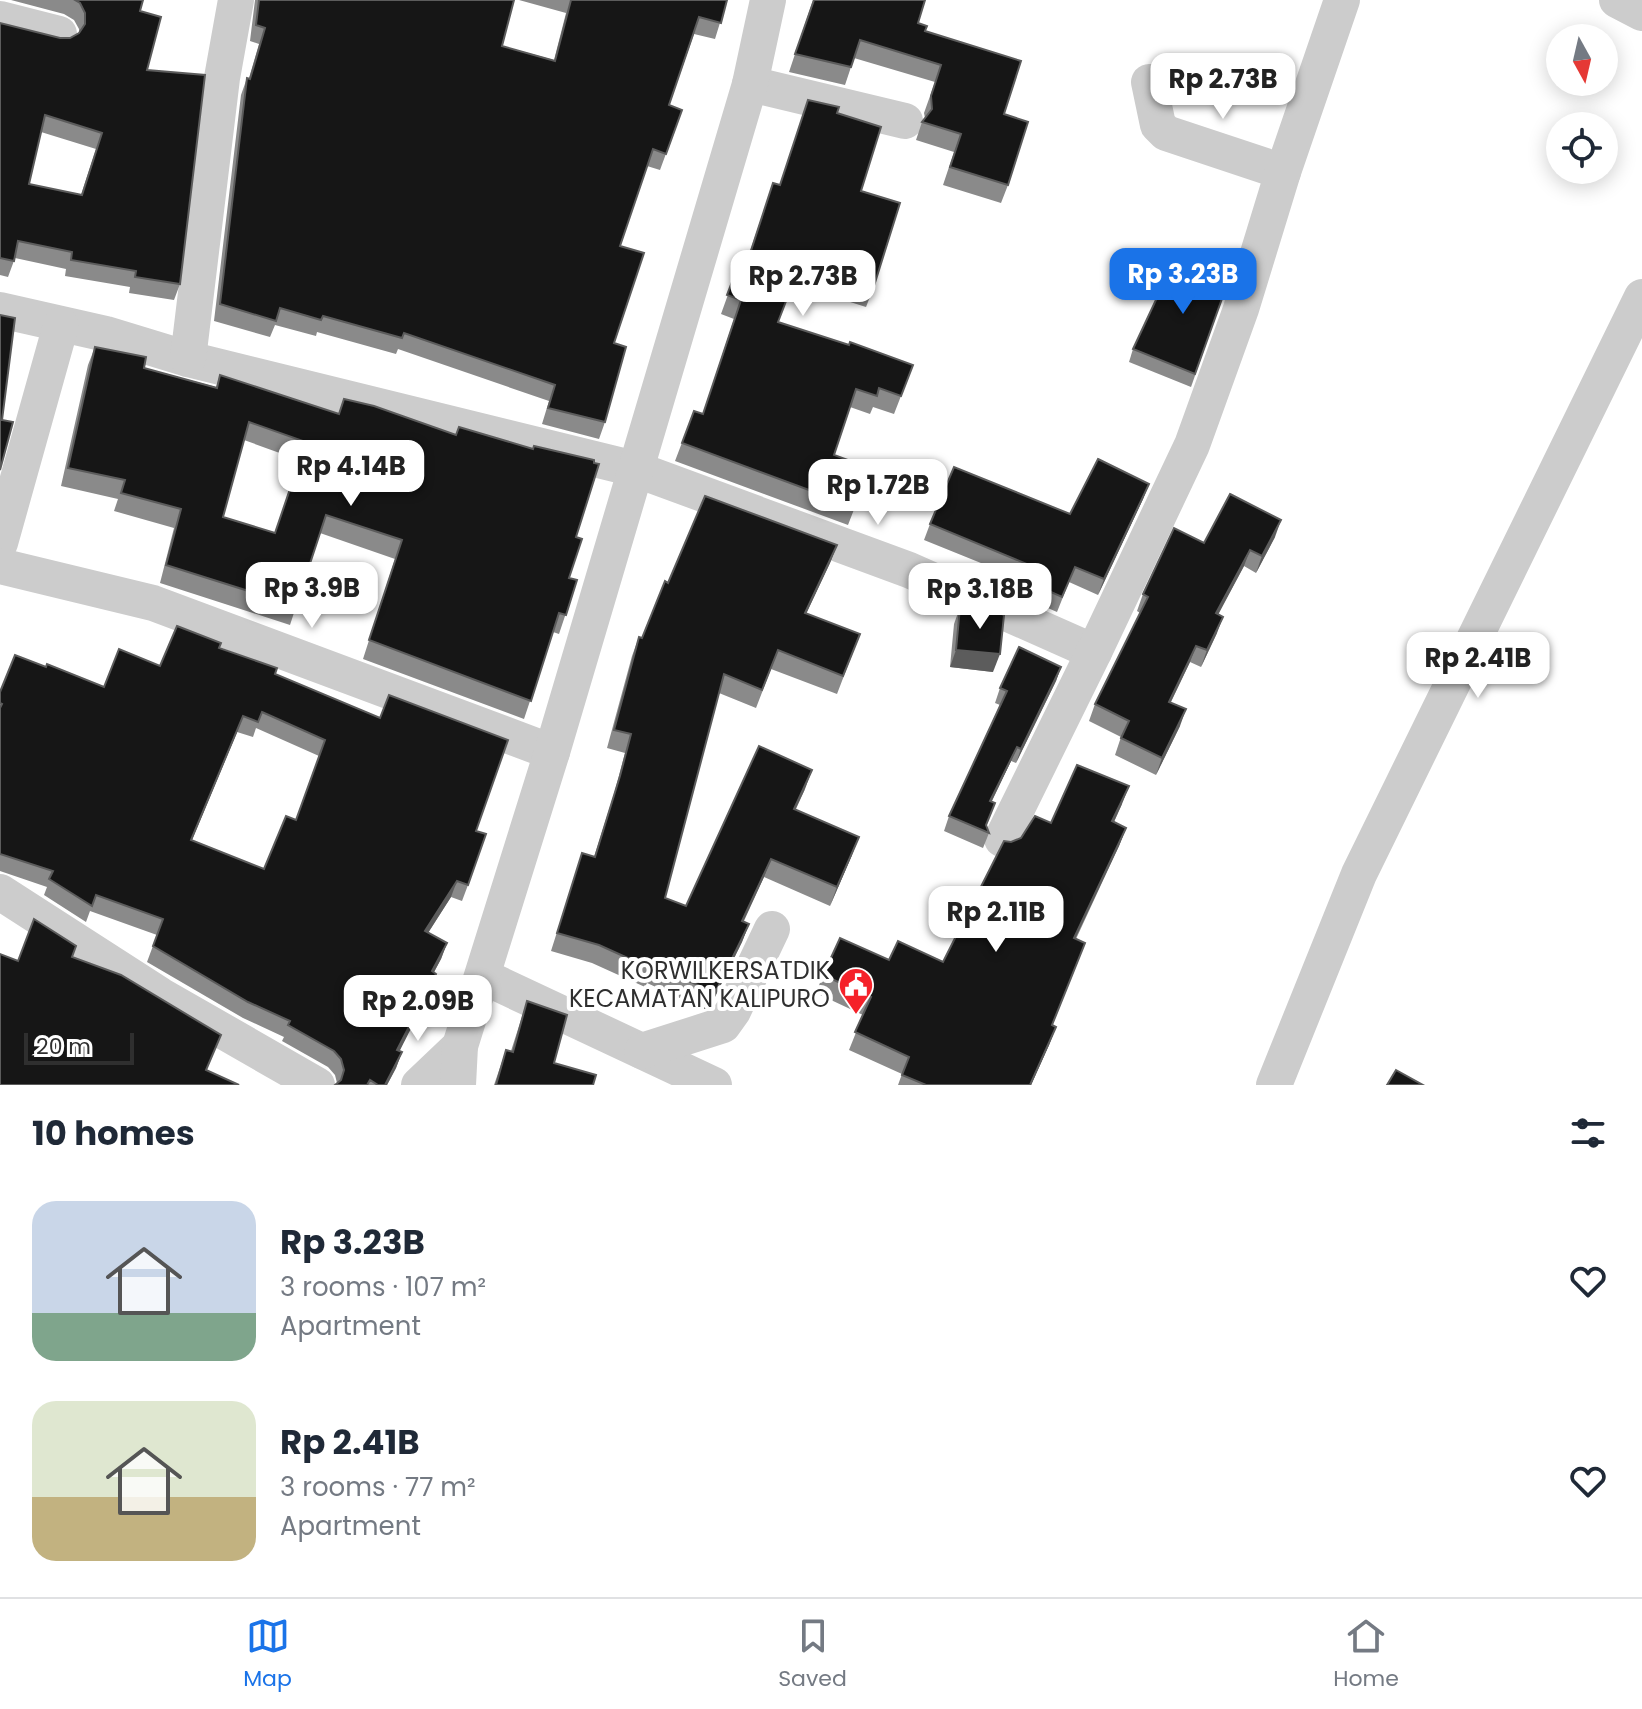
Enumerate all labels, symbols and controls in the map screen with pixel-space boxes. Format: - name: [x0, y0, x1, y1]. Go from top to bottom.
- north arrow: [1546, 24, 1618, 96]
- map controls: [1546, 24, 1618, 184]
- pin: Rp 2.73B: [1140, 53, 1306, 121]
- text: Rp 2.73B: [1168, 61, 1278, 97]
- button: locate: [1546, 112, 1618, 184]
- pin: Rp 3.23B: [1100, 248, 1266, 316]
- pin: Rp 2.73B: [720, 250, 886, 318]
- text: Rp 3.23B: [1128, 256, 1238, 292]
- text: Rp 2.73B: [748, 258, 858, 294]
- pin: Rp 4.14B: [268, 440, 434, 508]
- text: Rp 4.14B: [296, 448, 406, 484]
- pin: Rp 1.72B: [795, 459, 961, 527]
- text: Rp 1.72B: [826, 467, 930, 503]
- pin: Rp 3.9B: [238, 562, 386, 630]
- pin: Rp 3.18B: [897, 563, 1063, 631]
- text: Rp 3.9B: [264, 570, 360, 606]
- text: Rp 3.18B: [927, 571, 1033, 607]
- pin: Rp 2.41B: [1395, 632, 1561, 700]
- text: Rp 2.41B: [1425, 640, 1531, 676]
- pin: Rp 2.11B: [913, 886, 1079, 954]
- text: Rp 2.11B: [947, 894, 1045, 930]
- place label: KORWILKERSATDIK KECAMATAN KALIPURO: [569, 954, 830, 1015]
- public building icon: KORWILKERSATDIK KECAMATAN KALIPURO: [837, 966, 875, 1016]
- pin: Rp 2.09B: [335, 975, 501, 1043]
- text: Rp 2.09B: [362, 983, 474, 1019]
- scale bar: [24, 1029, 134, 1065]
- text: 20 m: [36, 1031, 91, 1062]
- text: 10 homes: [32, 1109, 195, 1157]
- icon: filters: [1566, 1111, 1610, 1155]
- text: Rp 3.23B: [280, 1218, 425, 1266]
- icon: home: [96, 1233, 192, 1329]
- icon: heart: [1566, 1259, 1610, 1303]
- text: 3 rooms · 107 m²: [280, 1269, 486, 1305]
- text: Apartment: [280, 1308, 421, 1344]
- text: Rp 2.41B: [280, 1418, 420, 1466]
- icon: home: [96, 1433, 192, 1529]
- icon: heart: [1566, 1459, 1610, 1503]
- text: 3 rooms · 77 m²: [280, 1469, 476, 1505]
- text: Apartment: [280, 1508, 421, 1544]
- tab: Map: [243, 1614, 292, 1695]
- tab: Saved: [778, 1614, 847, 1695]
- tab: Home: [1333, 1614, 1399, 1695]

